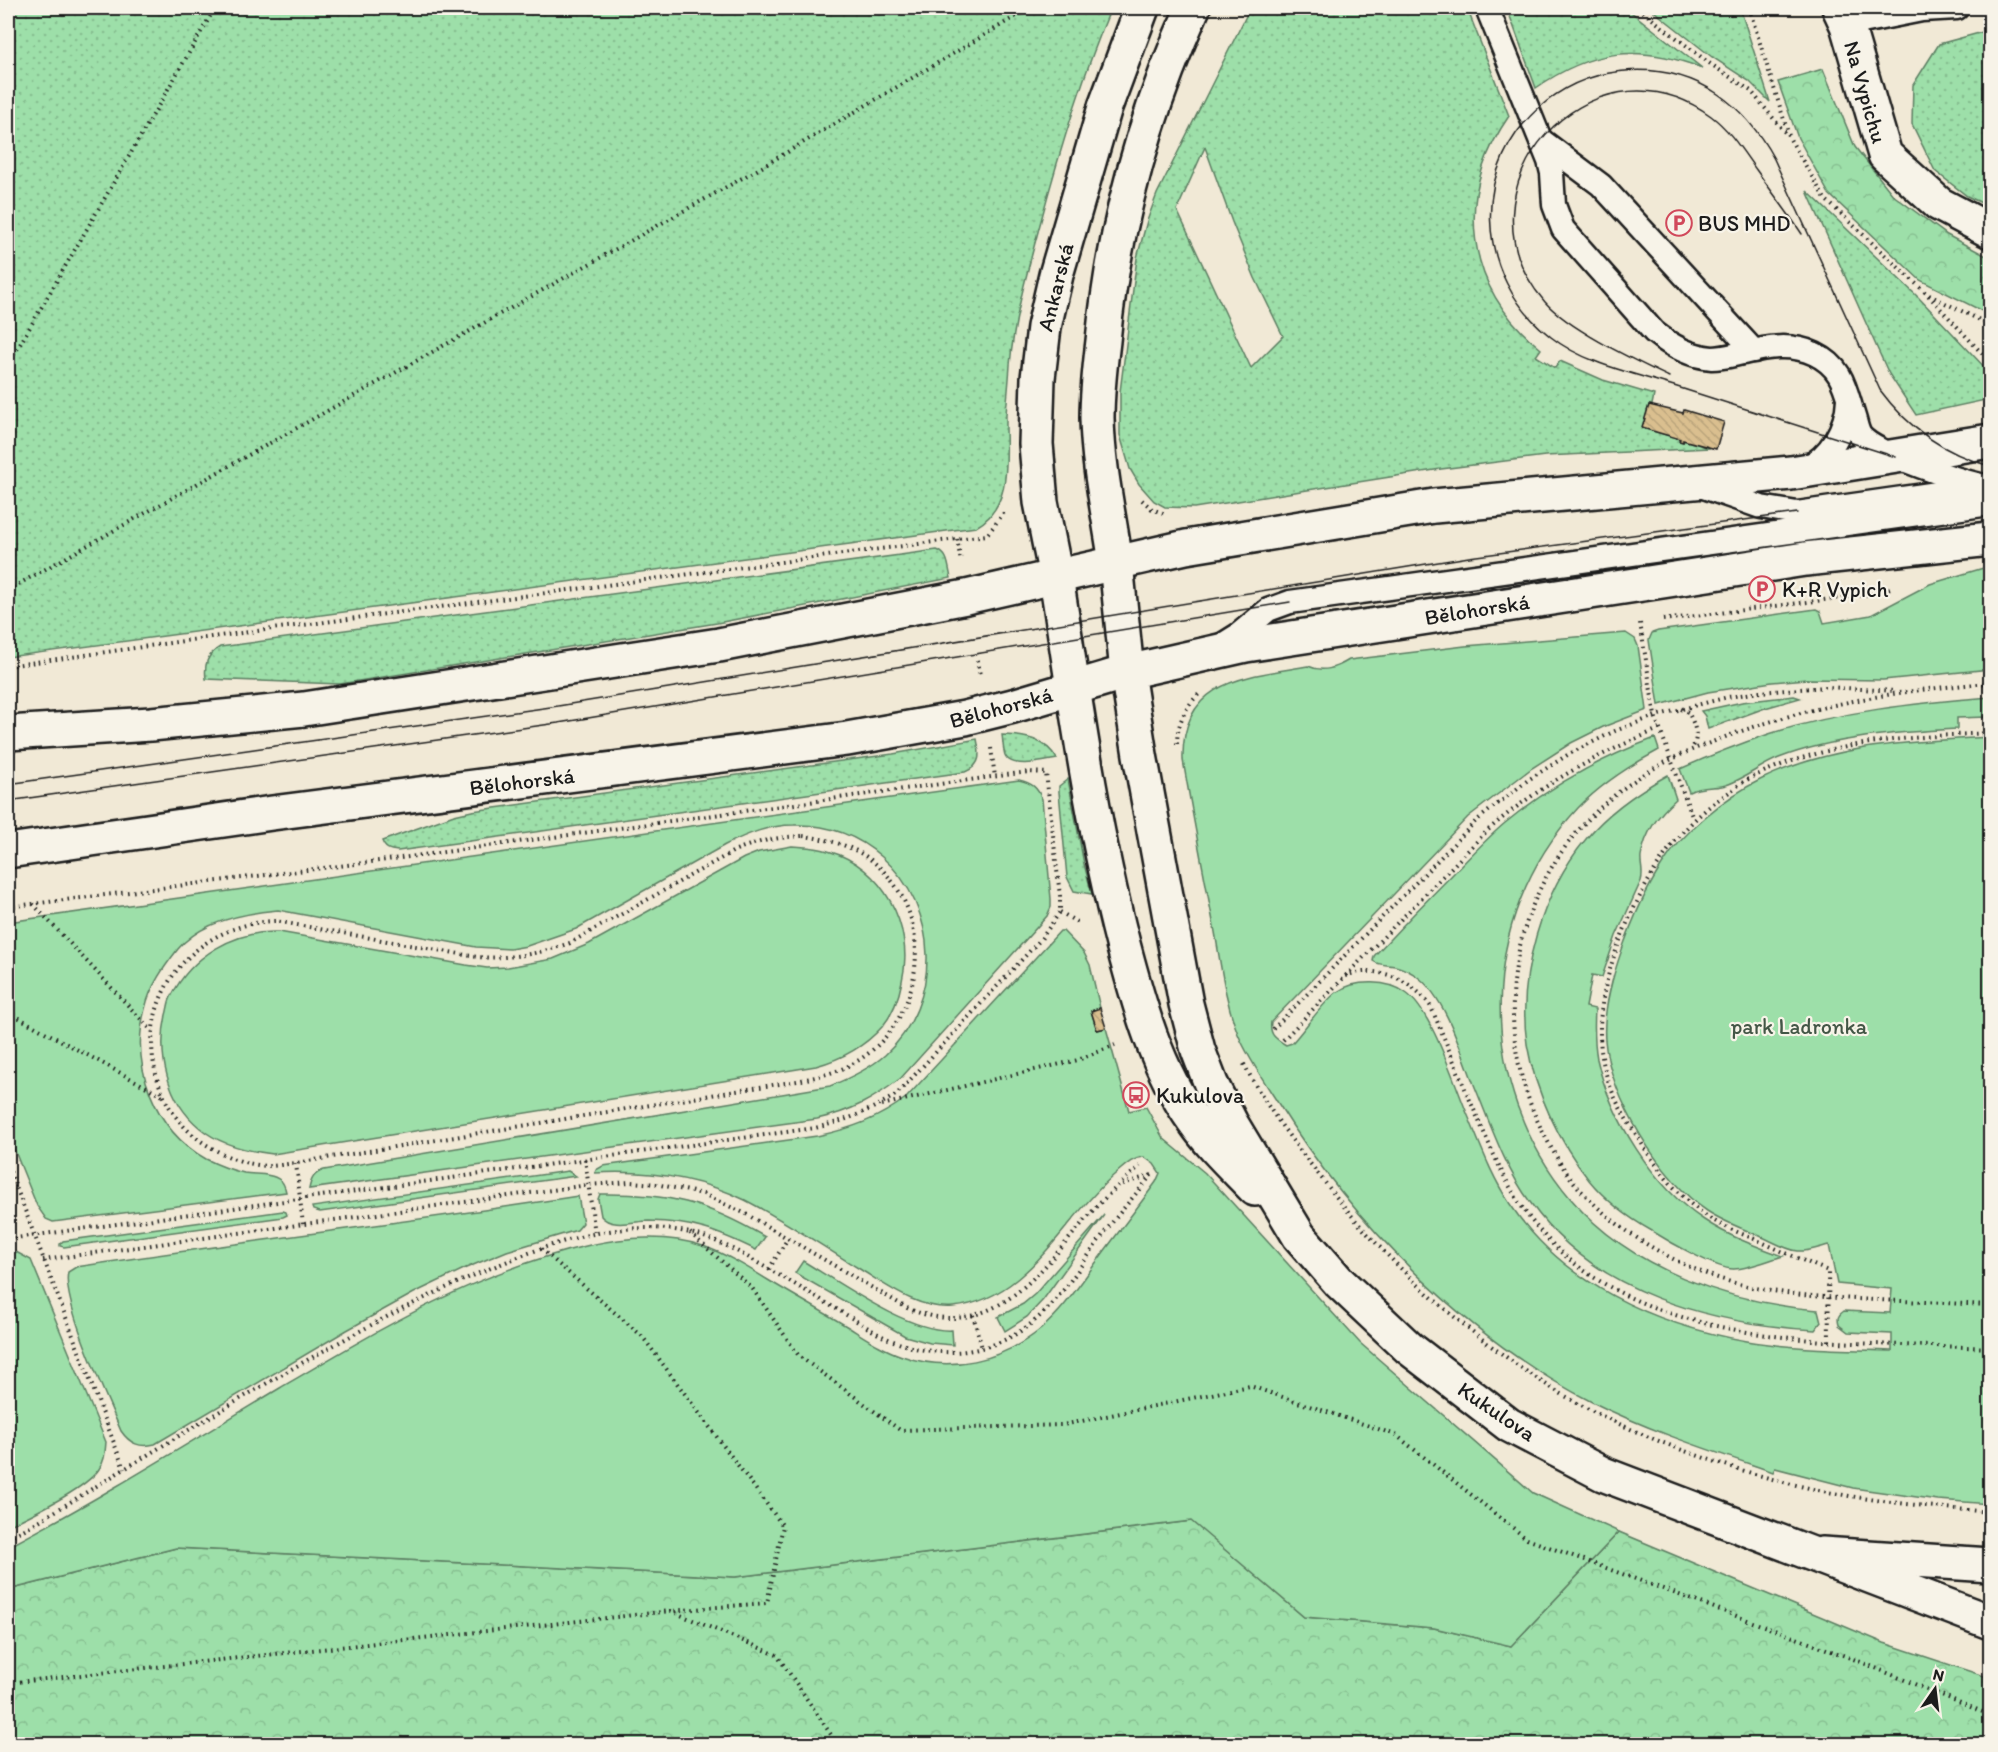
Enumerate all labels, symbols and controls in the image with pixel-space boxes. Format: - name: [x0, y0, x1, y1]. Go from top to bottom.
- street label: Na Vypichu: [1838, 38, 1893, 147]
- parking icon: BUS MHD: [1664, 208, 1694, 238]
- place label: BUS MHD: [1698, 210, 1790, 237]
- street label: Ankarská: [1031, 239, 1080, 334]
- parking icon: K+R Vypich: [1747, 574, 1777, 604]
- place label: K+R Vypich: [1782, 576, 1889, 603]
- street label: Bělohorská: [1423, 588, 1532, 631]
- street label: Bělohorská: [947, 681, 1056, 734]
- street label: Bělohorská: [468, 762, 577, 801]
- park label: park Ladronka: [1731, 1013, 1868, 1040]
- bus stop icon: Kukulova: [1121, 1080, 1151, 1110]
- place label: Kukulova: [1156, 1082, 1245, 1109]
- street label: Kukulova: [1453, 1376, 1541, 1448]
- north arrow: [1905, 1659, 1965, 1719]
- text: N: [1931, 1664, 1946, 1685]

